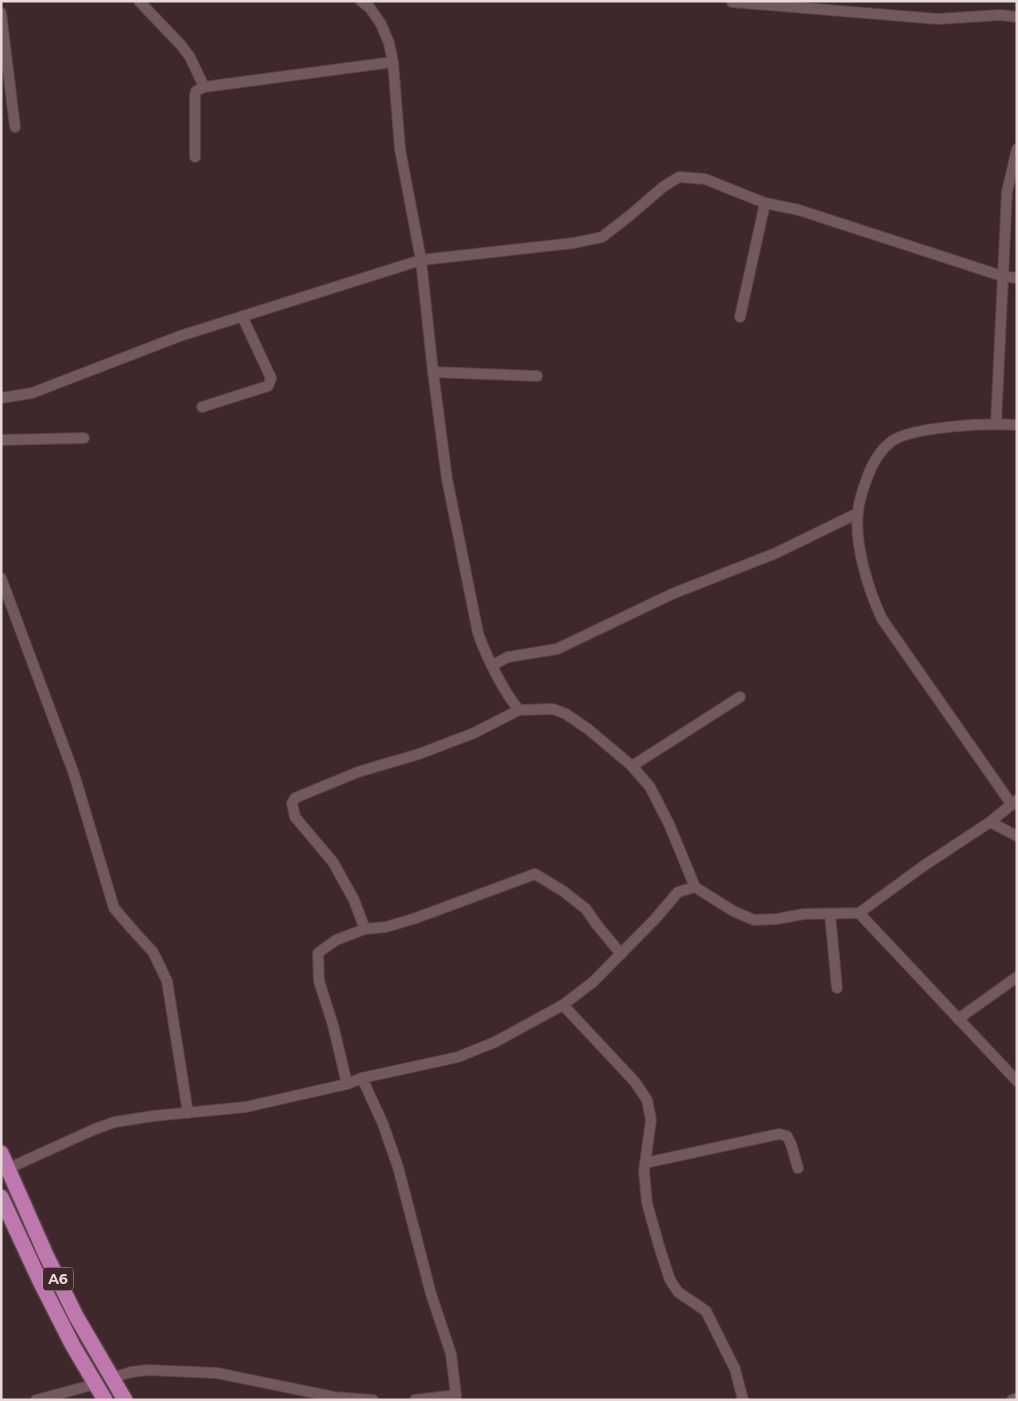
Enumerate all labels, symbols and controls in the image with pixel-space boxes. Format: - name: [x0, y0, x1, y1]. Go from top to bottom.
- road number: A6: [43, 1268, 73, 1290]

